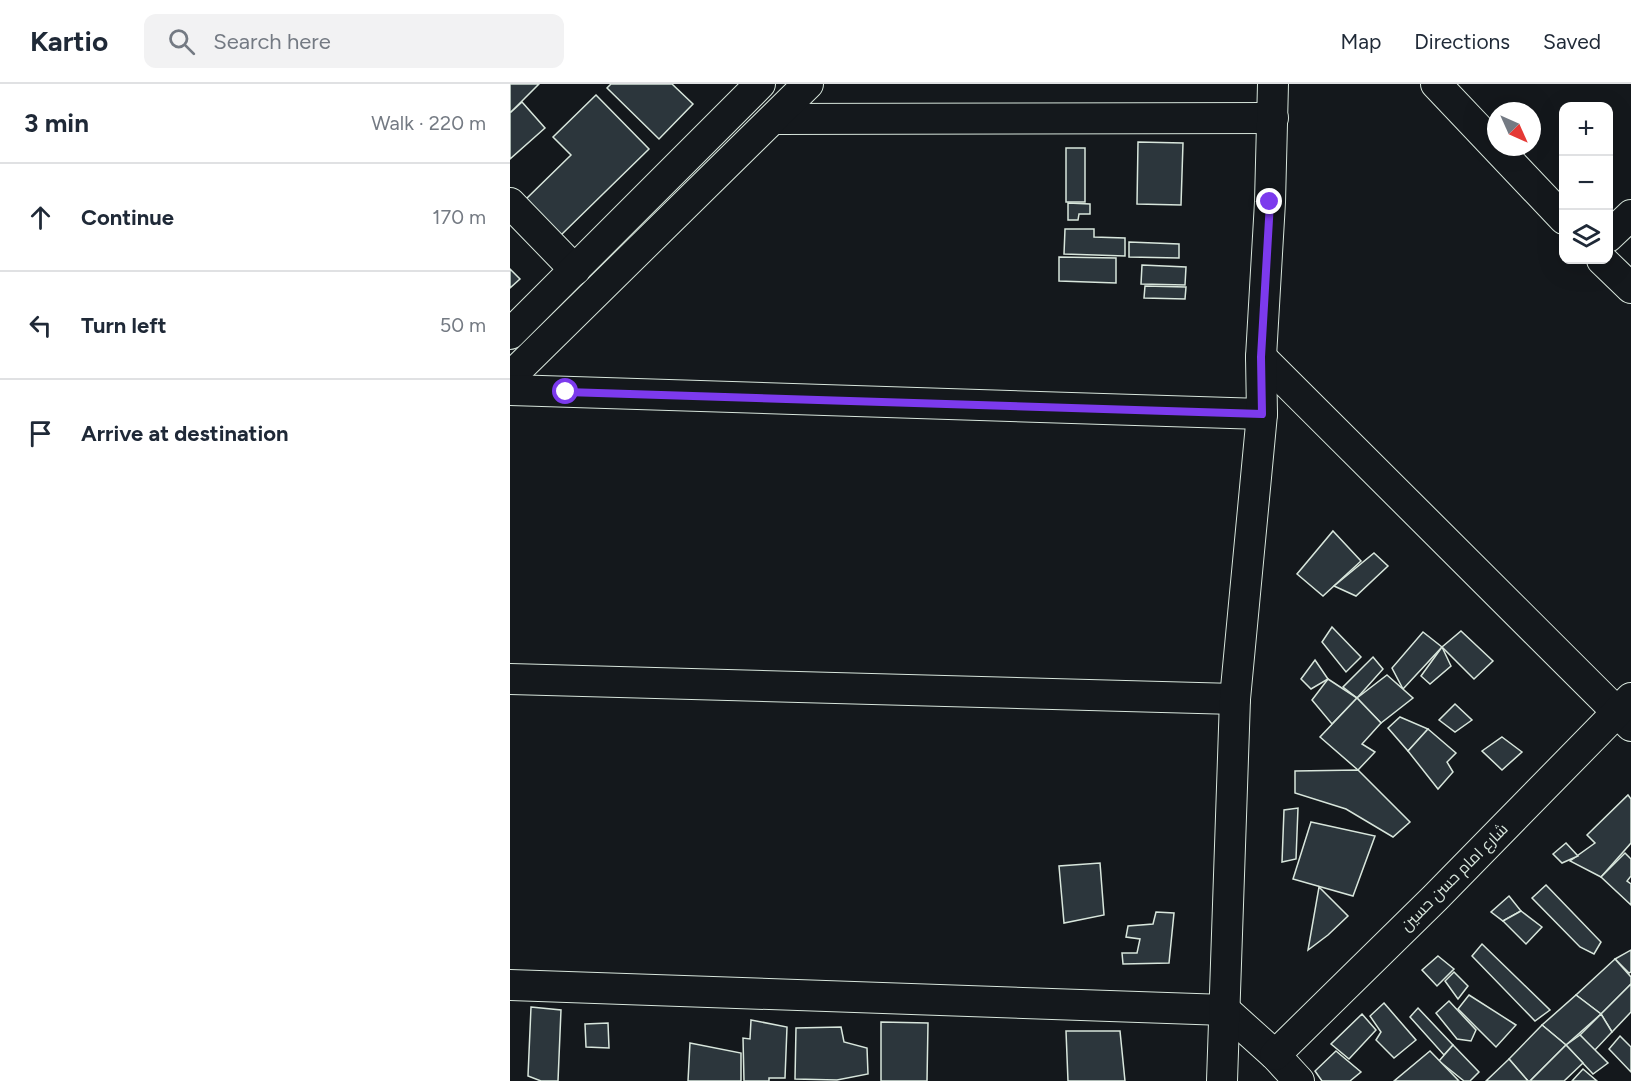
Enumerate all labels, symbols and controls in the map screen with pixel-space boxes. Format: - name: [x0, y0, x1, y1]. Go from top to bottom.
- search box: [144, 14, 564, 68]
- text: Kartio: [30, 24, 108, 58]
- icon: search: [165, 25, 198, 58]
- text: Search here: [213, 28, 331, 55]
- text: Map: [1340, 29, 1381, 54]
- text: Directions: [1414, 29, 1510, 54]
- text: Saved: [1543, 29, 1601, 54]
- north arrow: [1487, 102, 1541, 156]
- map controls: [1559, 102, 1613, 264]
- button: +: [1559, 102, 1613, 156]
- text: 3 min: [24, 107, 89, 139]
- text: Walk · 220 m: [371, 111, 486, 135]
- button: −: [1559, 156, 1613, 210]
- route end: [1256, 188, 1282, 214]
- icon: ahead: [24, 201, 57, 234]
- text: Continue: [81, 204, 174, 231]
- text: 170 m: [432, 205, 486, 229]
- button: layers: [1559, 210, 1613, 264]
- icon: left: [24, 309, 57, 342]
- text: Turn left: [81, 312, 167, 339]
- text: 50 m: [440, 313, 486, 337]
- route start: [552, 378, 578, 404]
- icon: arrive: [24, 417, 57, 450]
- text: Arrive at destination: [81, 420, 289, 447]
- street label: شارع امام حسن حسين: [1396, 819, 1513, 936]

